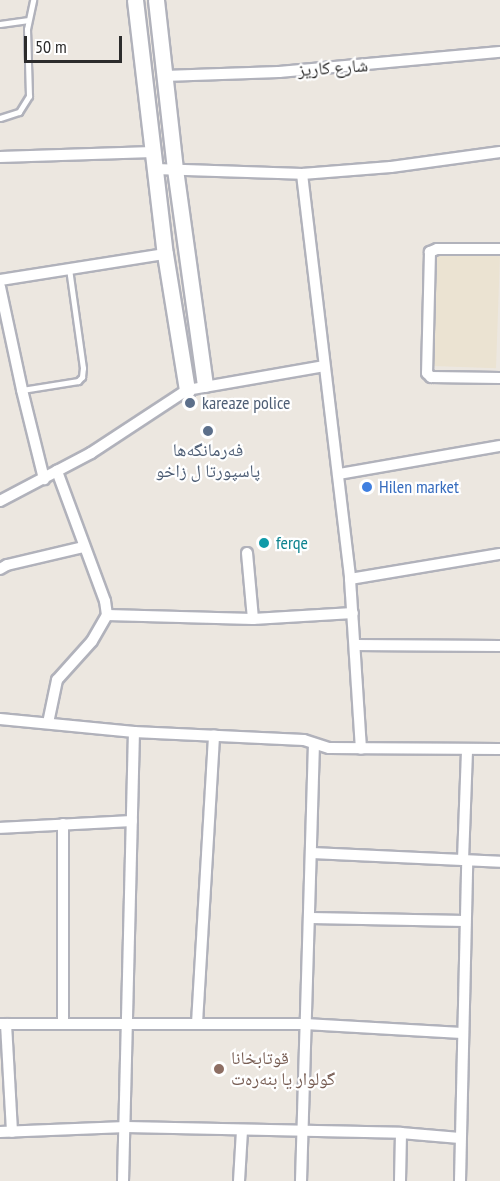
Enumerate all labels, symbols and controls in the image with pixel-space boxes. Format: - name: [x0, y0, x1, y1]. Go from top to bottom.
- scale bar: [27, 24, 124, 62]
- text: 50 m: [35, 35, 67, 58]
- street label: شارع كاريز: [297, 55, 369, 81]
- place label: kareaze police: [202, 392, 291, 414]
- marker: kareaze police: [183, 396, 197, 410]
- marker: فەرمانگەها پاسپورتا ل زاخو: [201, 424, 215, 438]
- place label: فەرمانگەها پاسپورتا ل زاخو: [156, 440, 260, 482]
- place label: Hilen market: [379, 476, 459, 498]
- marker: Hilen market: [360, 480, 374, 494]
- place label: ferqe: [276, 532, 308, 554]
- marker: ferqe: [257, 536, 271, 550]
- place label: قوتابخانا گولوار یا بنەرەت: [231, 1048, 335, 1090]
- marker: قوتابخانا گولوار یا بنەرەت: [212, 1062, 226, 1076]

